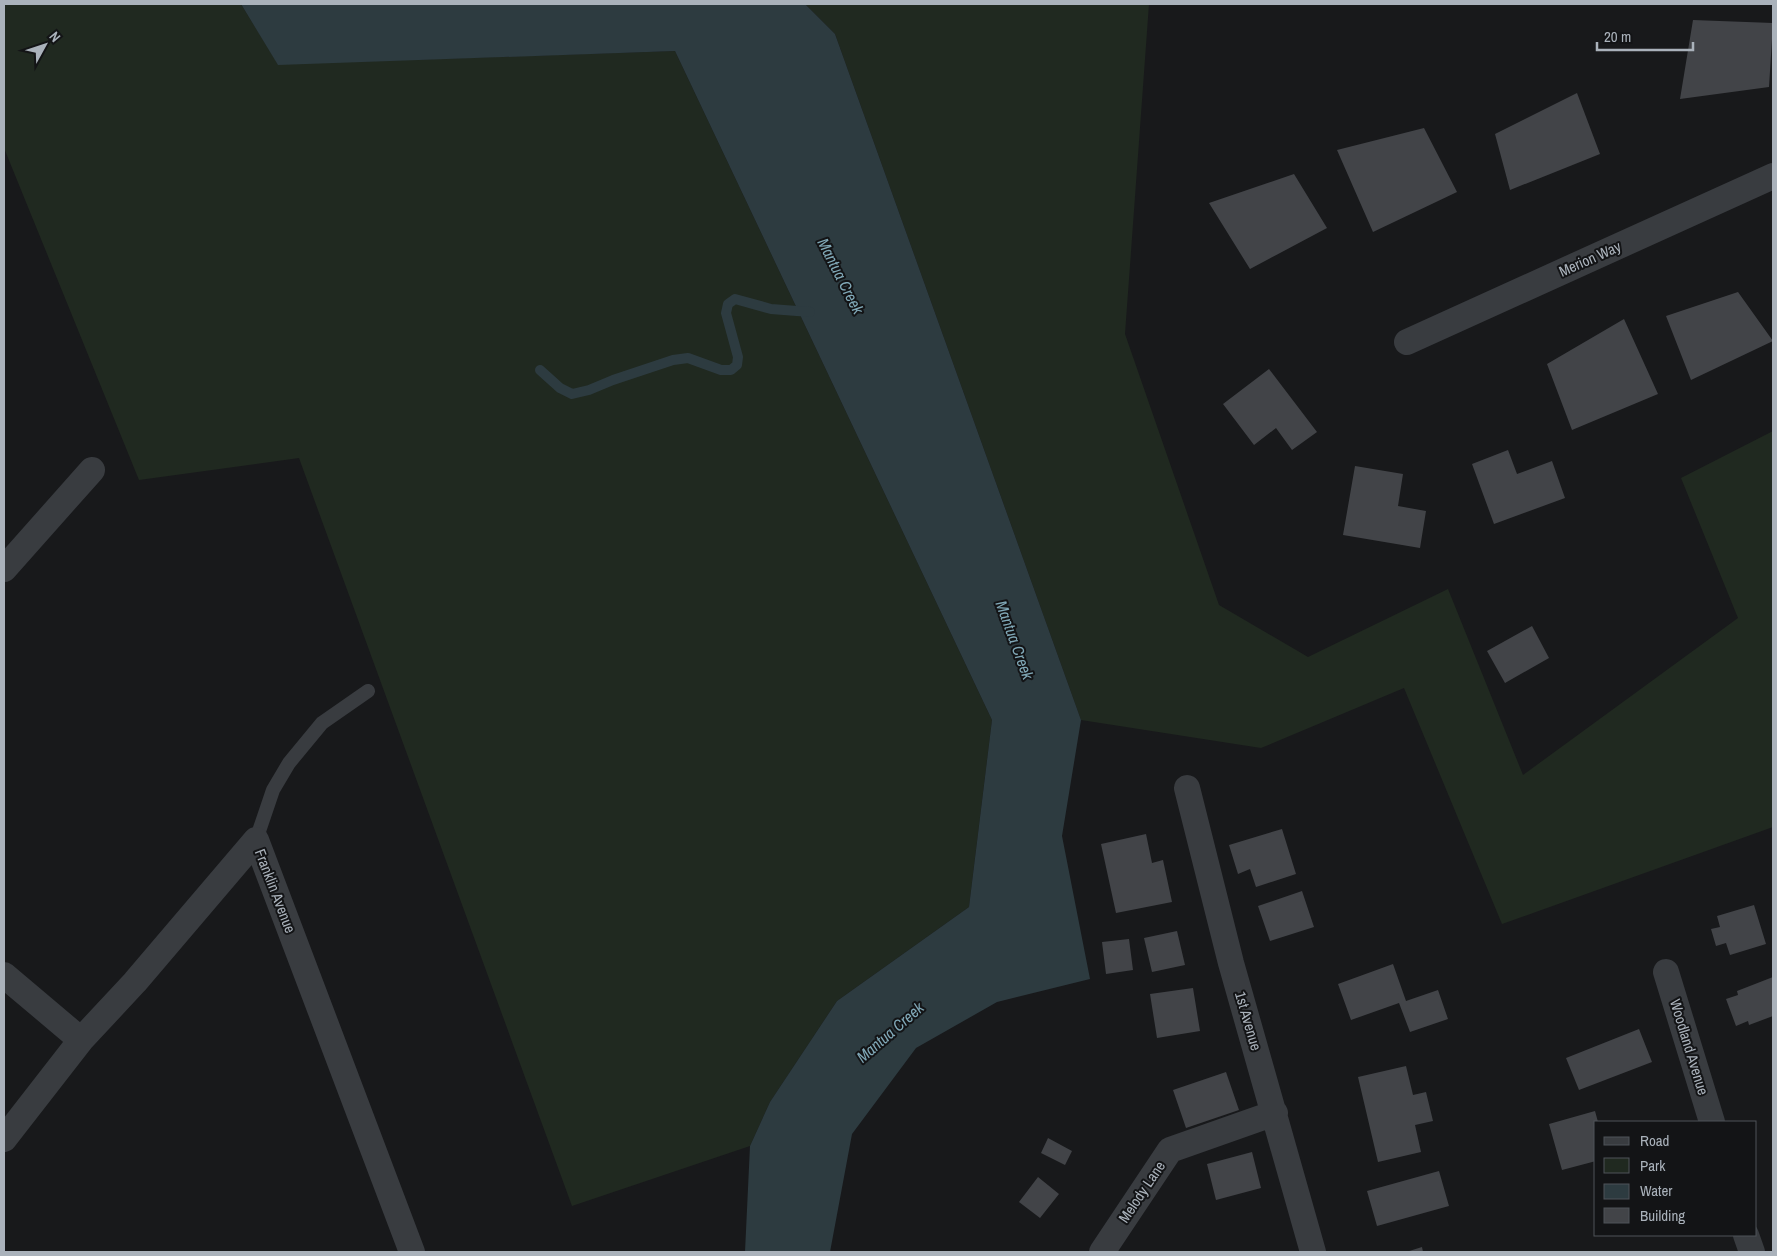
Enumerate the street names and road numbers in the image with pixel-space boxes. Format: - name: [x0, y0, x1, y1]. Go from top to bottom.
- street label: Merion Way: [1555, 235, 1625, 282]
- street label: Franklin Avenue: [250, 846, 301, 936]
- street label: 1st Avenue: [1230, 989, 1267, 1053]
- street label: Woodland Avenue: [1665, 996, 1714, 1098]
- street label: Melody Lane: [1113, 1157, 1170, 1227]

